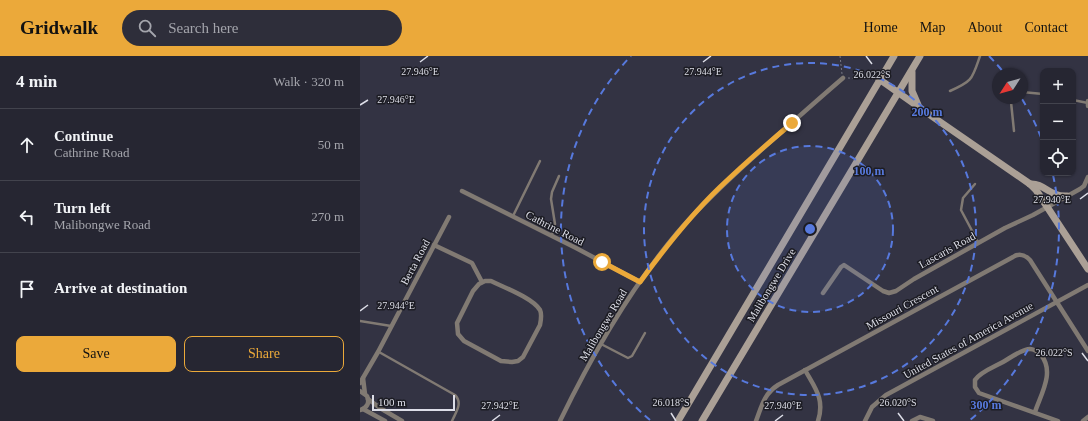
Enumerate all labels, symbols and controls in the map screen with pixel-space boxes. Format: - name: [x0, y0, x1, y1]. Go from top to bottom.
- search box: [122, 10, 402, 46]
- text: Gridwalk: [20, 17, 98, 38]
- icon: search: [136, 17, 158, 39]
- text: Search here: [168, 20, 239, 36]
- text: Home: [864, 20, 898, 35]
- text: Map: [920, 20, 945, 35]
- text: About: [967, 20, 1002, 35]
- text: Contact: [1024, 20, 1068, 35]
- text: 27.946°E: [401, 66, 439, 77]
- text: 27.944°E: [684, 66, 722, 77]
- north arrow: [992, 68, 1028, 104]
- map controls: [1040, 68, 1076, 176]
- button: +: [1040, 68, 1076, 104]
- text: 26.022°S: [853, 69, 891, 80]
- text: 4 min: [16, 72, 57, 91]
- text: Walk · 320 m: [273, 74, 344, 89]
- text: 27.946°E: [377, 94, 415, 105]
- button: −: [1040, 104, 1076, 140]
- text: 200 m: [912, 105, 943, 119]
- route end: [783, 114, 801, 132]
- text: Continue: [54, 128, 113, 144]
- icon: ahead: [16, 134, 38, 156]
- text: 50 m: [318, 137, 344, 152]
- button: locate: [1040, 140, 1076, 176]
- text: Cathrine Road: [54, 145, 129, 160]
- text: 100 m: [854, 164, 885, 178]
- text: 27.940°E: [1033, 194, 1071, 205]
- text: Turn left: [54, 200, 111, 216]
- icon: left: [16, 206, 38, 228]
- street label: Cathrine Road: [524, 208, 587, 248]
- text: 270 m: [311, 209, 344, 224]
- text: Malibongwe Road: [54, 217, 150, 232]
- centre of rings: [803, 222, 817, 236]
- street label: Lascaris Road: [917, 229, 978, 270]
- street label: Berta Road: [398, 237, 432, 287]
- street label: Malibongwe Drive: [744, 246, 798, 324]
- route start: [593, 253, 611, 271]
- icon: arrive: [16, 278, 38, 300]
- text: Arrive at destination: [54, 280, 187, 296]
- street label: Missouri Crescent: [864, 282, 940, 332]
- street label: Malibongwe Road: [577, 287, 629, 363]
- street label: United States of America Avenue: [901, 299, 1035, 381]
- text: 27.944°E: [377, 300, 415, 311]
- button: Save: [16, 336, 176, 372]
- button: Share: [184, 336, 344, 372]
- text: 26.022°S: [1035, 347, 1073, 358]
- scale bar: [372, 393, 455, 412]
- text: 100 m: [378, 396, 406, 408]
- text: 26.018°S: [652, 397, 690, 408]
- text: 26.020°S: [879, 397, 917, 408]
- text: 300 m: [971, 398, 1002, 412]
- text: 27.942°E: [481, 400, 519, 411]
- text: 27.940°E: [764, 400, 802, 411]

